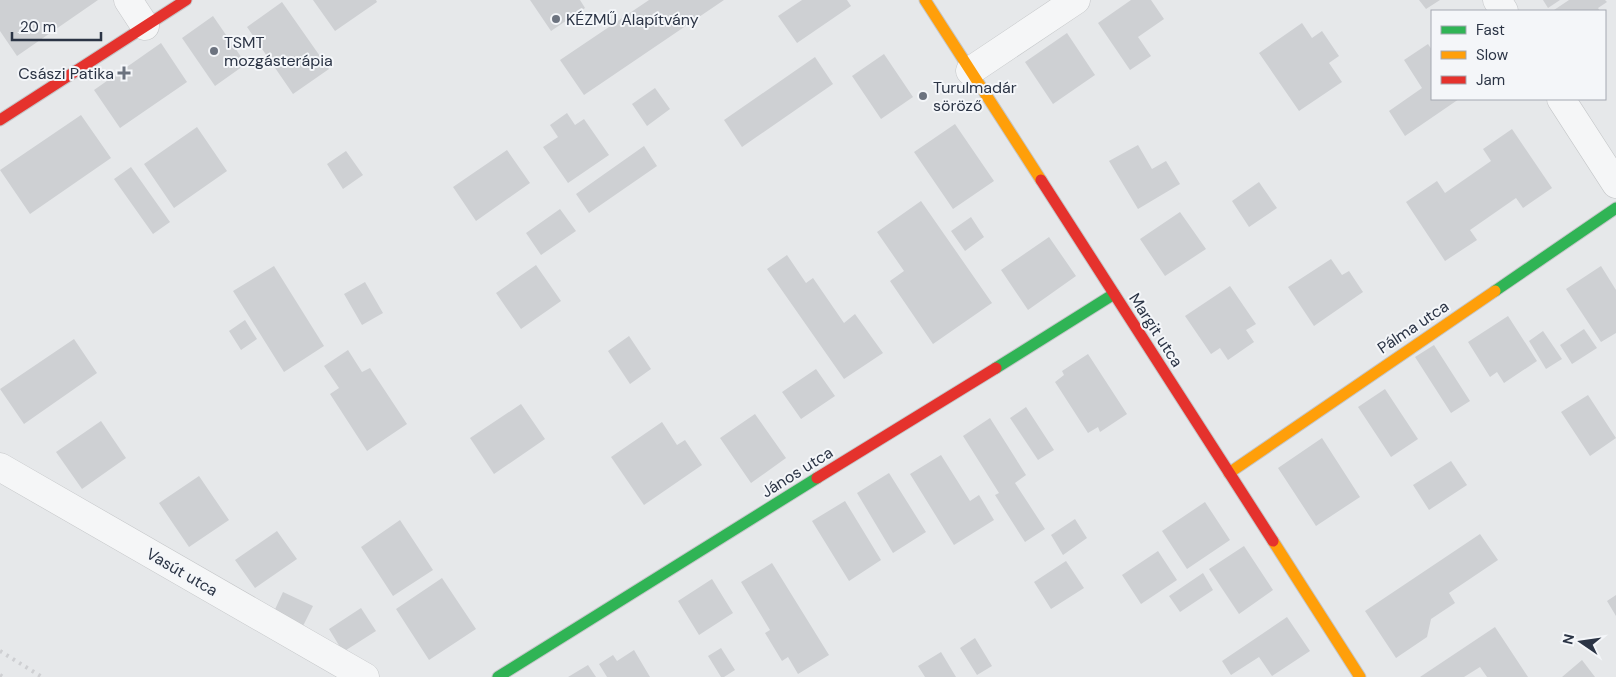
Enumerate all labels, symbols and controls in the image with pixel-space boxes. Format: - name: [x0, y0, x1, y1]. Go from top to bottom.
- place label: KÉZMŰ Alapítvány: [566, 9, 699, 30]
- scale bar: [12, 10, 101, 42]
- legend: [1431, 10, 1606, 100]
- marker: KÉZMŰ Alapítvány: [550, 13, 562, 25]
- text: 20 m: [20, 17, 56, 37]
- text: Fast: [1476, 20, 1505, 40]
- place label: TSMT mozgásterápia: [224, 32, 333, 71]
- marker: TSMT mozgásterápia: [208, 45, 220, 57]
- text: Slow: [1476, 45, 1509, 65]
- place label: Császi Patika: [18, 63, 114, 84]
- marker: Császi Patika: [118, 67, 130, 79]
- text: Jam: [1476, 70, 1505, 90]
- place label: Turulmadár söröző: [933, 77, 1017, 116]
- marker: Turulmadár söröző: [917, 90, 929, 102]
- street label: Margit utca: [1124, 289, 1188, 371]
- street label: Pálma utca: [1373, 296, 1453, 358]
- street label: János utca: [757, 442, 837, 502]
- street label: Vasút utca: [142, 543, 222, 601]
- north arrow: [1556, 617, 1606, 667]
- text: N: [1558, 632, 1578, 646]

